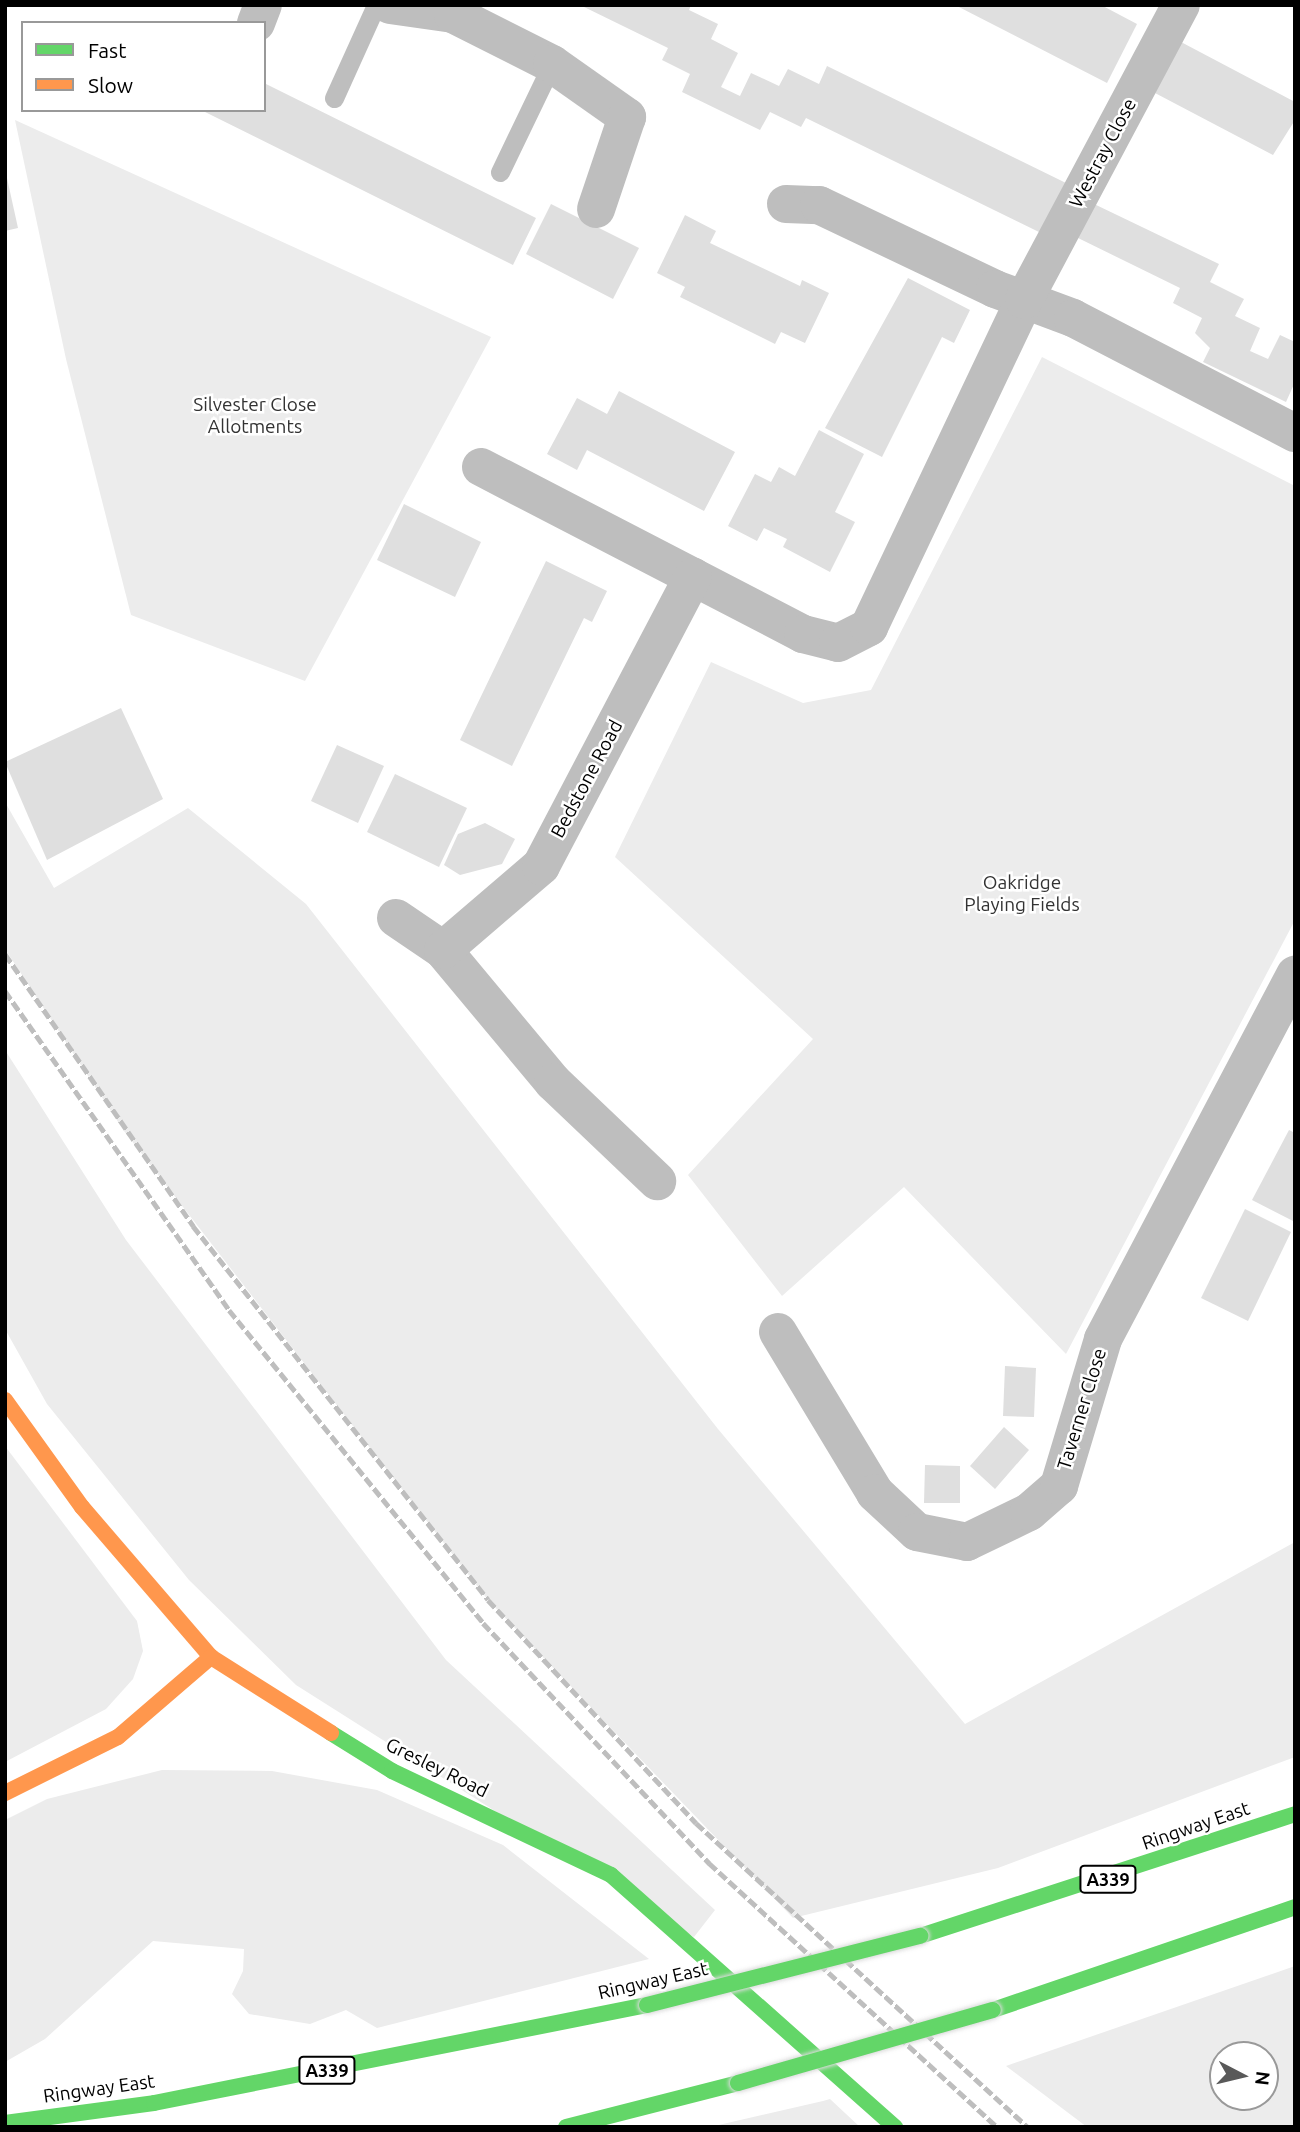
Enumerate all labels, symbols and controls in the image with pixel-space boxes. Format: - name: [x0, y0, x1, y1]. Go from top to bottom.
- legend: [21, 21, 266, 112]
- text: Fast: [88, 38, 126, 62]
- text: Slow: [88, 73, 133, 97]
- street label: Westray Close: [1065, 94, 1141, 212]
- park label: Silvester Close Allotments: [193, 394, 317, 438]
- street label: Bedstone Road: [546, 716, 628, 842]
- park label: Oakridge Playing Fields: [964, 872, 1080, 916]
- street label: Taverner Close: [1053, 1345, 1111, 1473]
- street label: Gresley Road: [382, 1733, 492, 1803]
- street label: Ringway East: [1139, 1797, 1253, 1855]
- road number: A339: [1078, 1865, 1138, 1894]
- street label: Ringway East: [596, 1957, 710, 2005]
- north arrow: [1209, 2041, 1279, 2111]
- road number: A339: [297, 2056, 357, 2084]
- street label: Ringway East: [42, 2070, 156, 2108]
- text: N: [1251, 2070, 1275, 2087]

